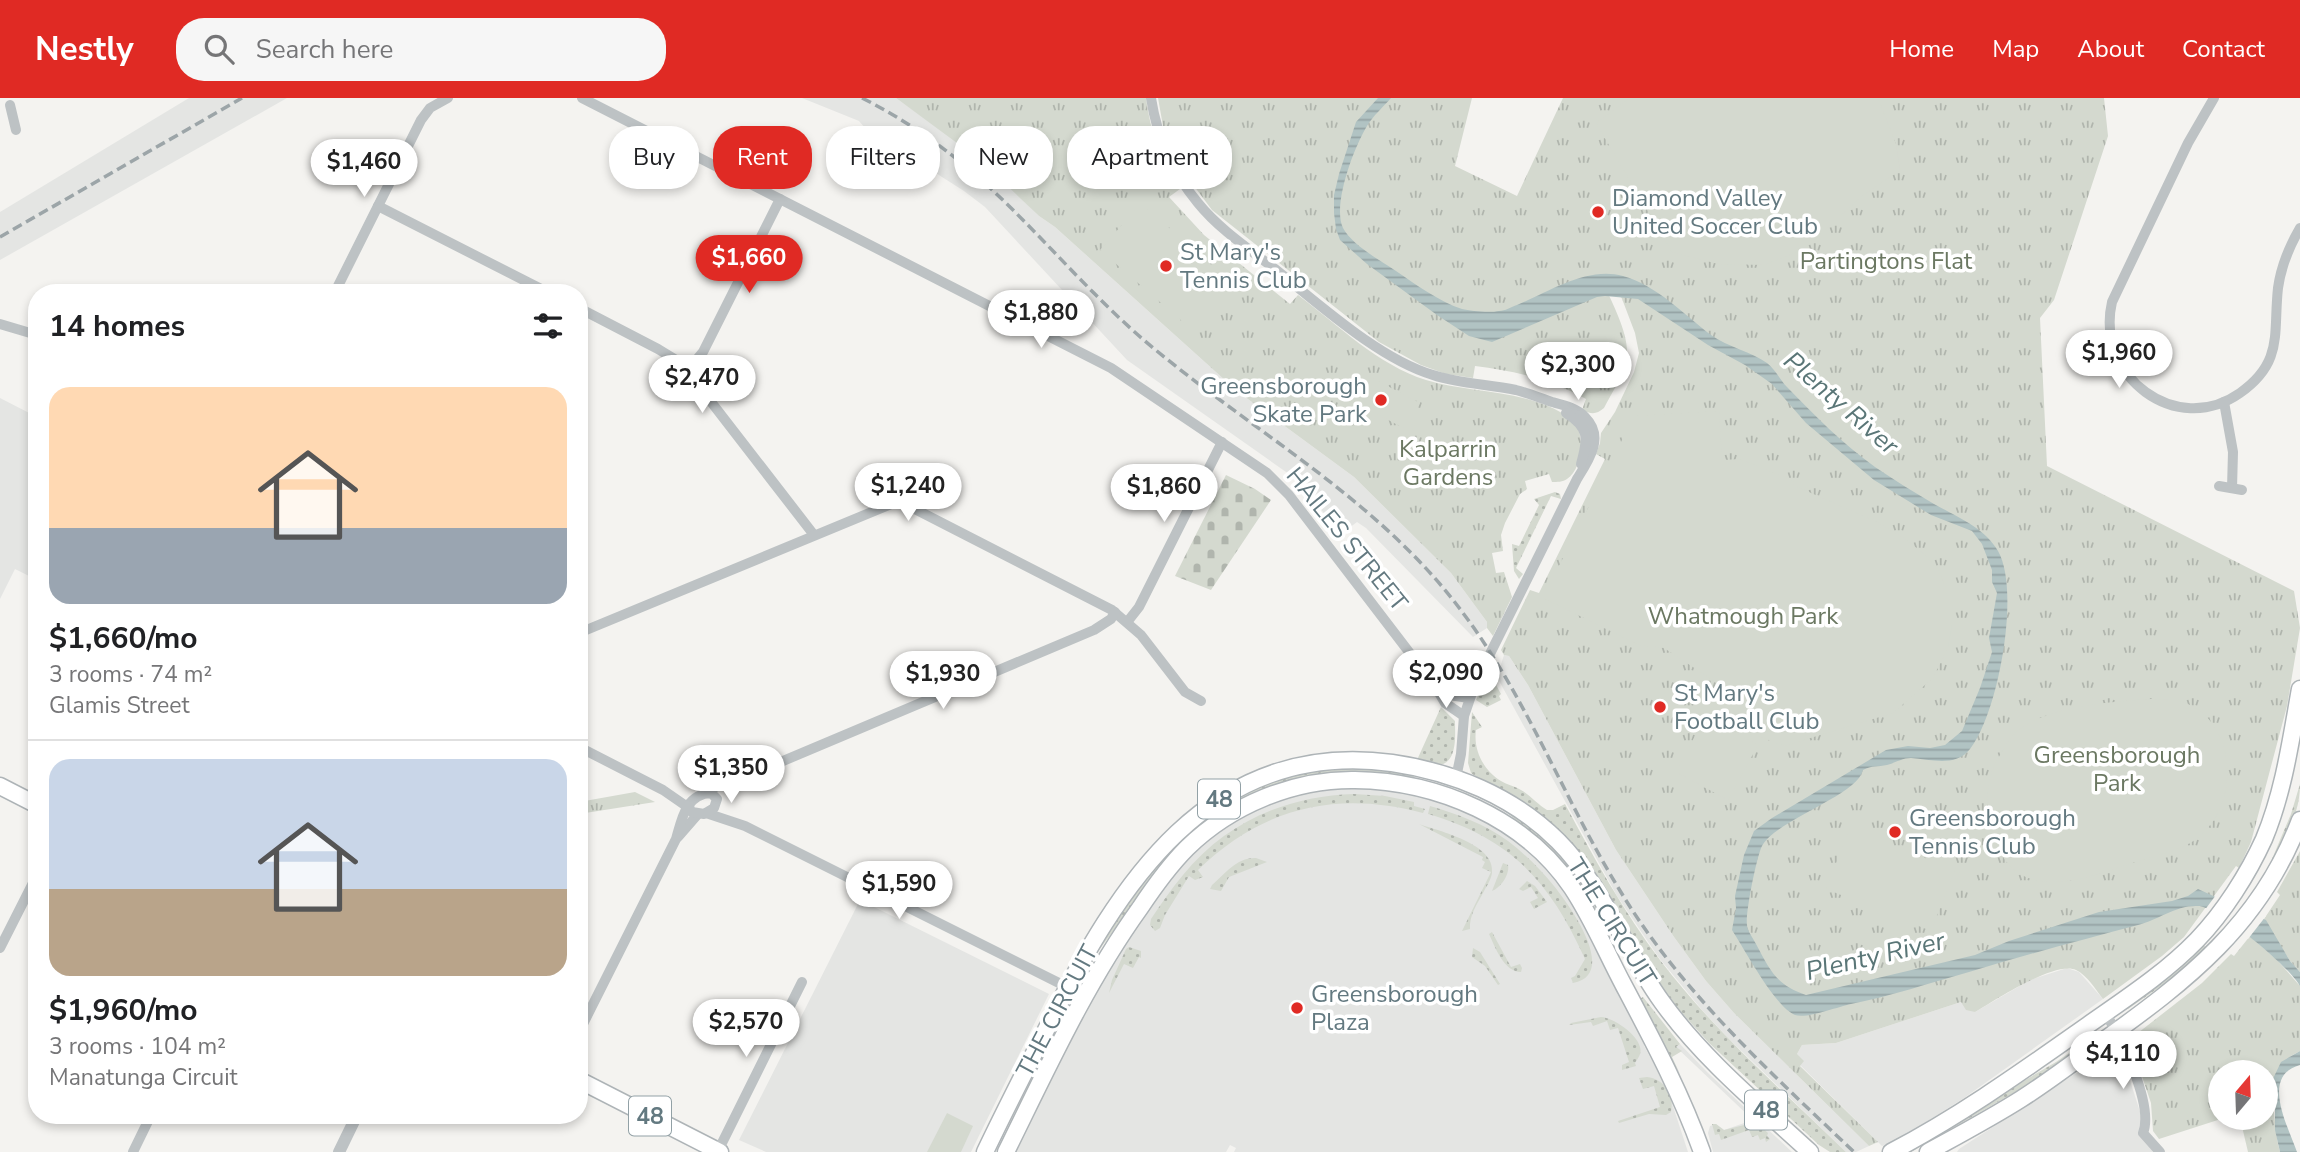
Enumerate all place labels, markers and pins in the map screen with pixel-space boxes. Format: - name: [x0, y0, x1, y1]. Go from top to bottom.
- pin: $1,460: [307, 140, 421, 199]
- place label: Diamond Valley United Soccer Club: [1612, 182, 1818, 242]
- marker: Diamond Valley United Soccer Club: [1590, 204, 1606, 220]
- pin: $1,660: [692, 236, 806, 295]
- place label: St Mary's Tennis Club: [1180, 236, 1307, 296]
- marker: St Mary's Tennis Club: [1158, 258, 1174, 274]
- pin: $1,880: [984, 290, 1098, 350]
- pin: $1,960: [2062, 330, 2176, 390]
- pin: $2,300: [1521, 342, 1635, 402]
- pin: $2,470: [645, 356, 759, 415]
- place label: Greensborough Skate Park: [1200, 370, 1368, 430]
- marker: Greensborough Skate Park: [1373, 392, 1389, 408]
- pin: $1,240: [851, 464, 965, 523]
- pin: $1,860: [1107, 464, 1221, 524]
- pin: $2,090: [1389, 650, 1503, 710]
- pin: $1,930: [886, 652, 1000, 711]
- place label: St Mary's Football Club: [1674, 677, 1819, 737]
- marker: St Mary's Football Club: [1652, 699, 1668, 715]
- pin: $1,350: [674, 746, 788, 805]
- place label: Greensborough Tennis Club: [1909, 802, 2076, 862]
- marker: Greensborough Tennis Club: [1887, 824, 1903, 840]
- pin: $1,590: [842, 862, 956, 921]
- place label: Greensborough Plaza: [1311, 978, 1478, 1038]
- pin: $2,570: [689, 1000, 803, 1059]
- marker: Greensborough Plaza: [1289, 1000, 1305, 1016]
- pin: $4,110: [2066, 1032, 2180, 1091]

